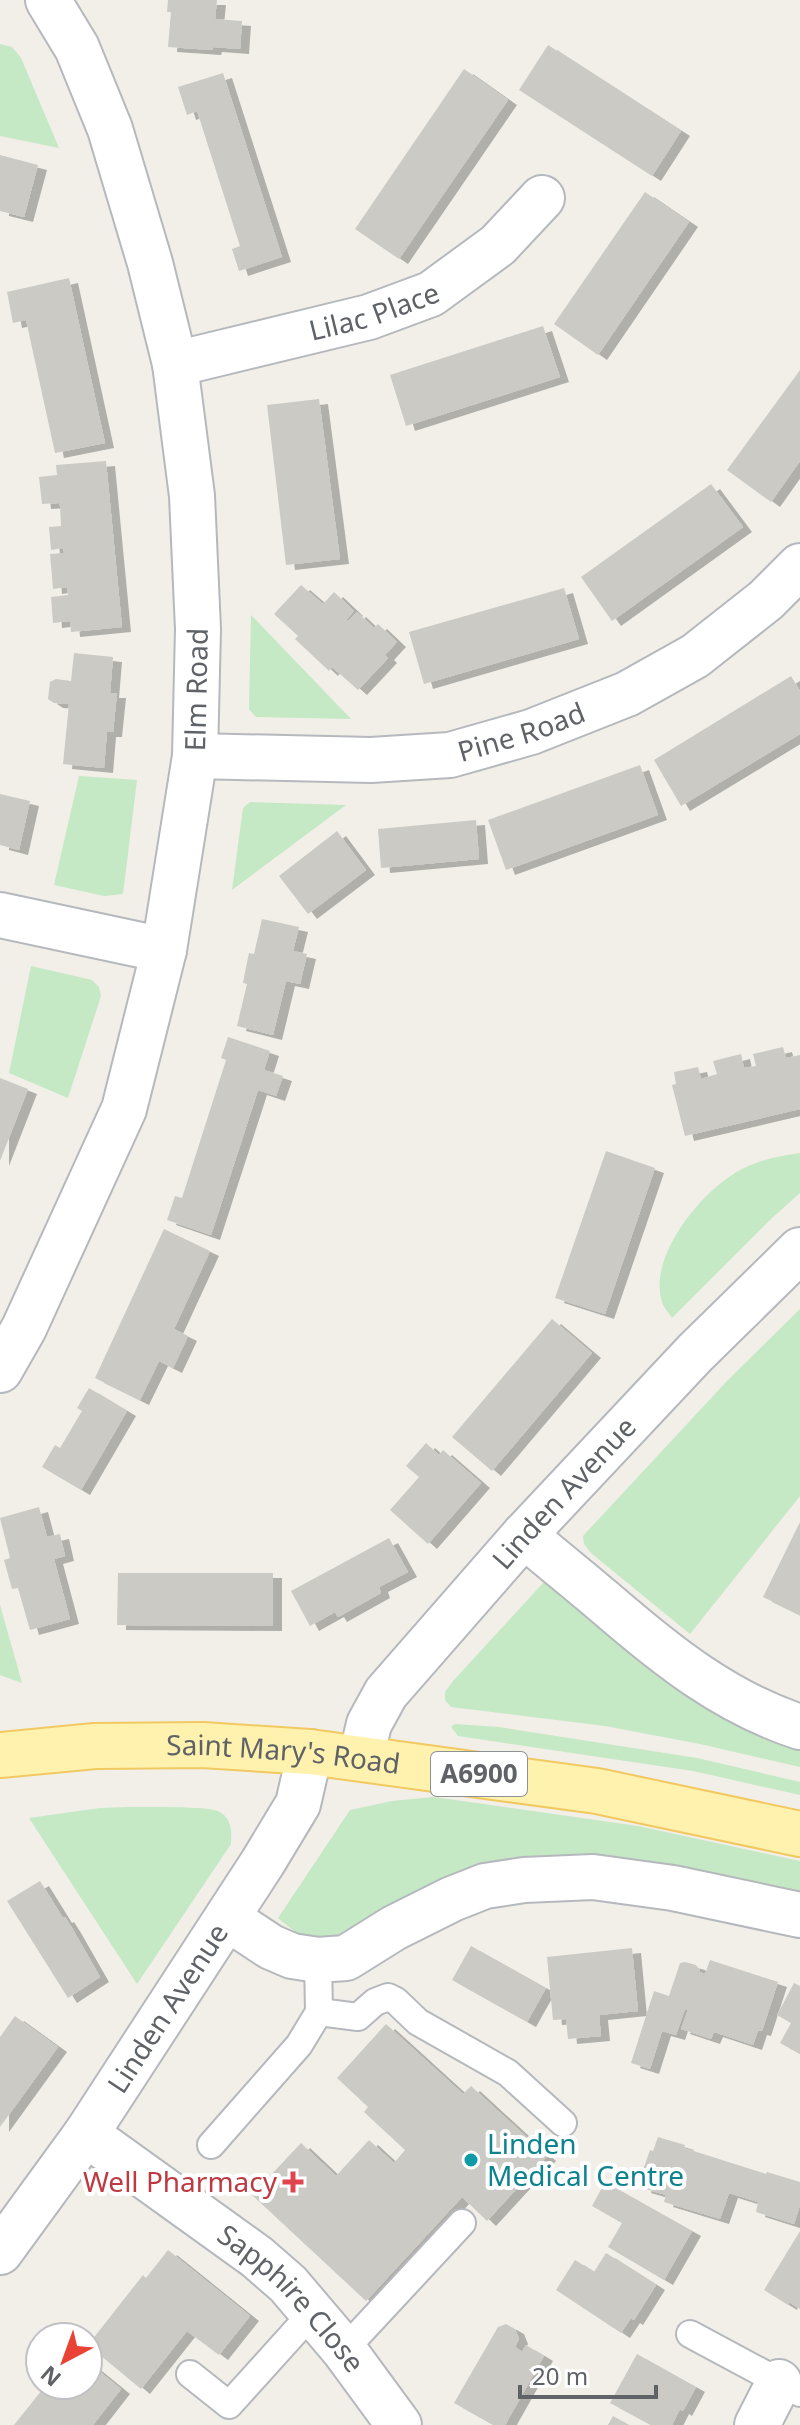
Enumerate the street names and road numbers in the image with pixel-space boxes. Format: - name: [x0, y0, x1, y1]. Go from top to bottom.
- street label: Lilac Place: [305, 273, 444, 349]
- street label: Elm Road: [175, 627, 216, 752]
- street label: Pine Road: [453, 693, 590, 770]
- street label: Linden Avenue: [483, 1408, 644, 1577]
- street label: Saint Mary's Road: [166, 1725, 403, 1782]
- road number: A6900: [431, 1752, 527, 1796]
- street label: Linden Avenue: [98, 1916, 236, 2100]
- street label: Sapphire Close: [211, 2215, 374, 2379]

